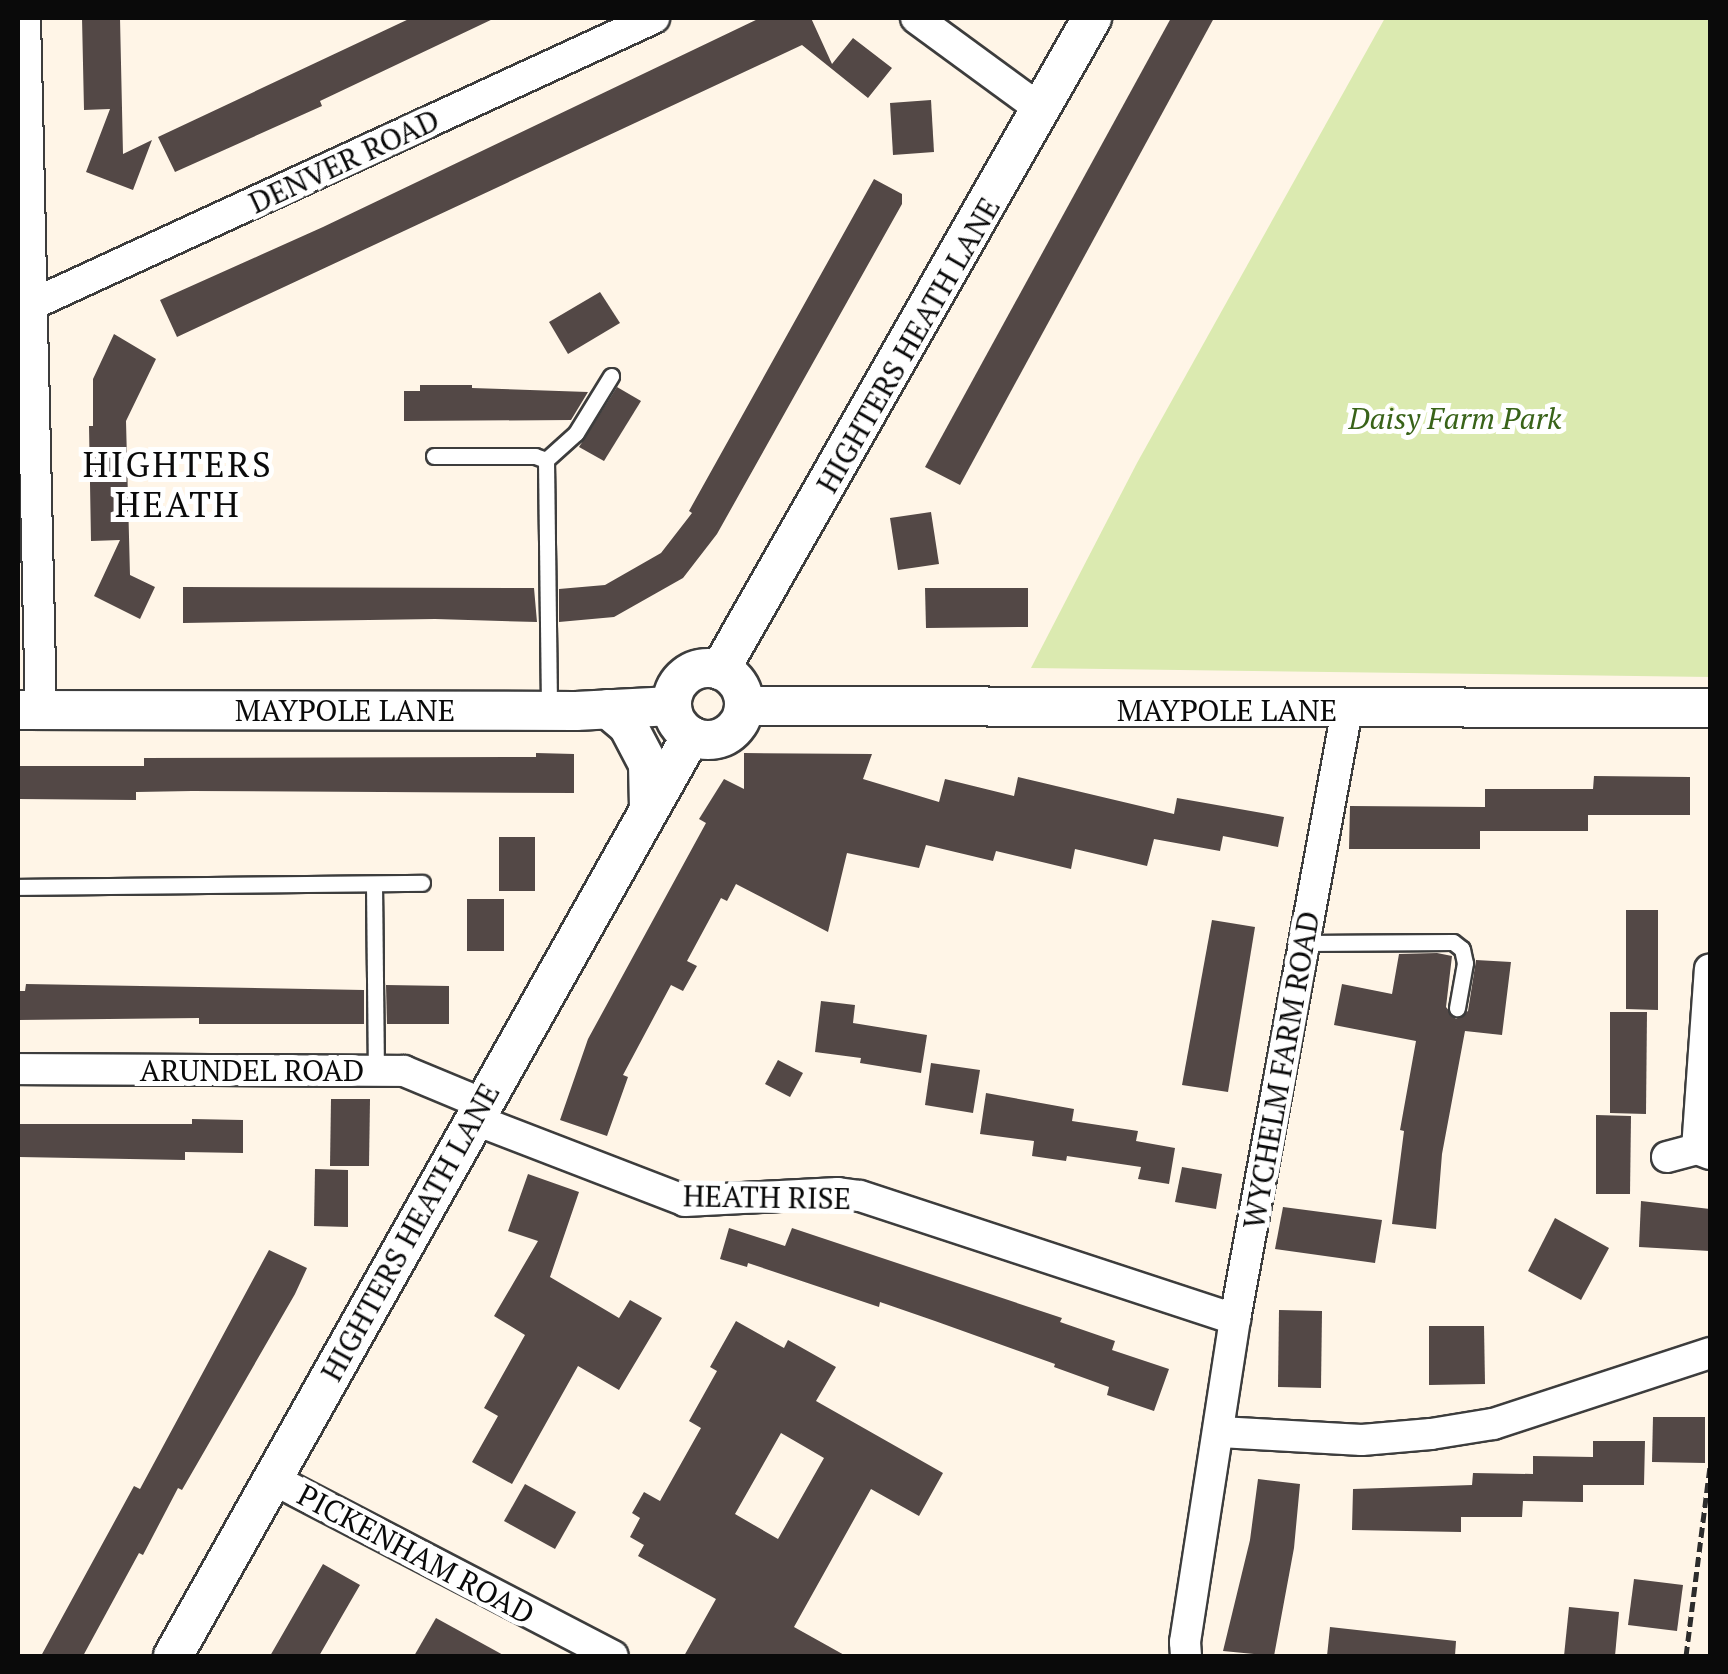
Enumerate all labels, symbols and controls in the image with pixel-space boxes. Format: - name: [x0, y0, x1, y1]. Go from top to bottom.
- street label: DENVER ROAD: [243, 101, 445, 221]
- street label: HIGHTERS HEATH LANE: [809, 191, 1007, 499]
- park label: Daisy Farm Park: [1348, 400, 1562, 436]
- district label: HIGHTERS HEATH: [83, 443, 273, 525]
- street label: MAYPOLE LANE: [235, 692, 455, 728]
- street label: MAYPOLE LANE: [1117, 692, 1337, 728]
- street label: WYCHELM FARM ROAD: [1235, 908, 1327, 1232]
- street label: ARUNDEL ROAD: [140, 1052, 364, 1088]
- street label: HIGHTERS HEATH LANE: [313, 1077, 507, 1387]
- street label: HEATH RISE: [683, 1178, 851, 1216]
- street label: PICKENHAM ROAD: [292, 1476, 540, 1632]

